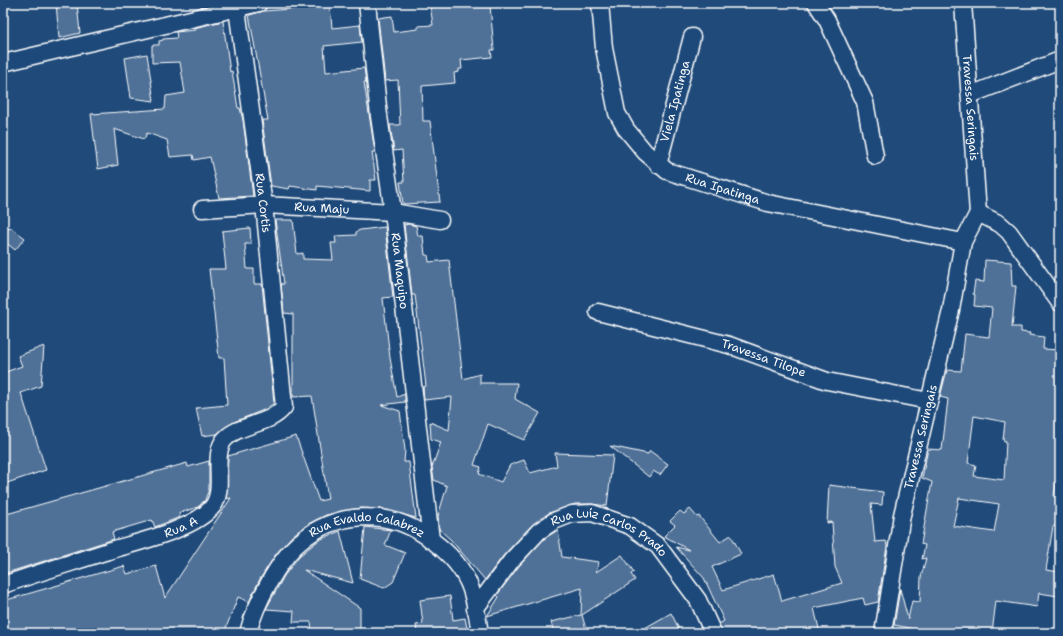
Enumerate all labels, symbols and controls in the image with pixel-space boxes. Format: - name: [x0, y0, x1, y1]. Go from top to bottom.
- street label: Travessa Seringais: [959, 54, 982, 162]
- street label: Viela Ipatinga: [656, 58, 694, 144]
- street label: Rua Ipatinga: [683, 169, 762, 208]
- street label: Rua Cortis: [251, 172, 275, 234]
- street label: Rua Maju: [294, 199, 350, 218]
- street label: Rua Maquipo: [387, 232, 412, 310]
- street label: Travessa Tilope: [720, 335, 808, 381]
- street label: Travessa Seringais: [901, 383, 941, 491]
- street label: Rua Luíz Carlos Prado: [548, 505, 671, 560]
- text: Rua Evaldo Calabrez: [306, 509, 428, 541]
- street label: Rua A: [162, 513, 201, 541]
- street label: Rua Evaldo Calabrez: [307, 531, 427, 545]

